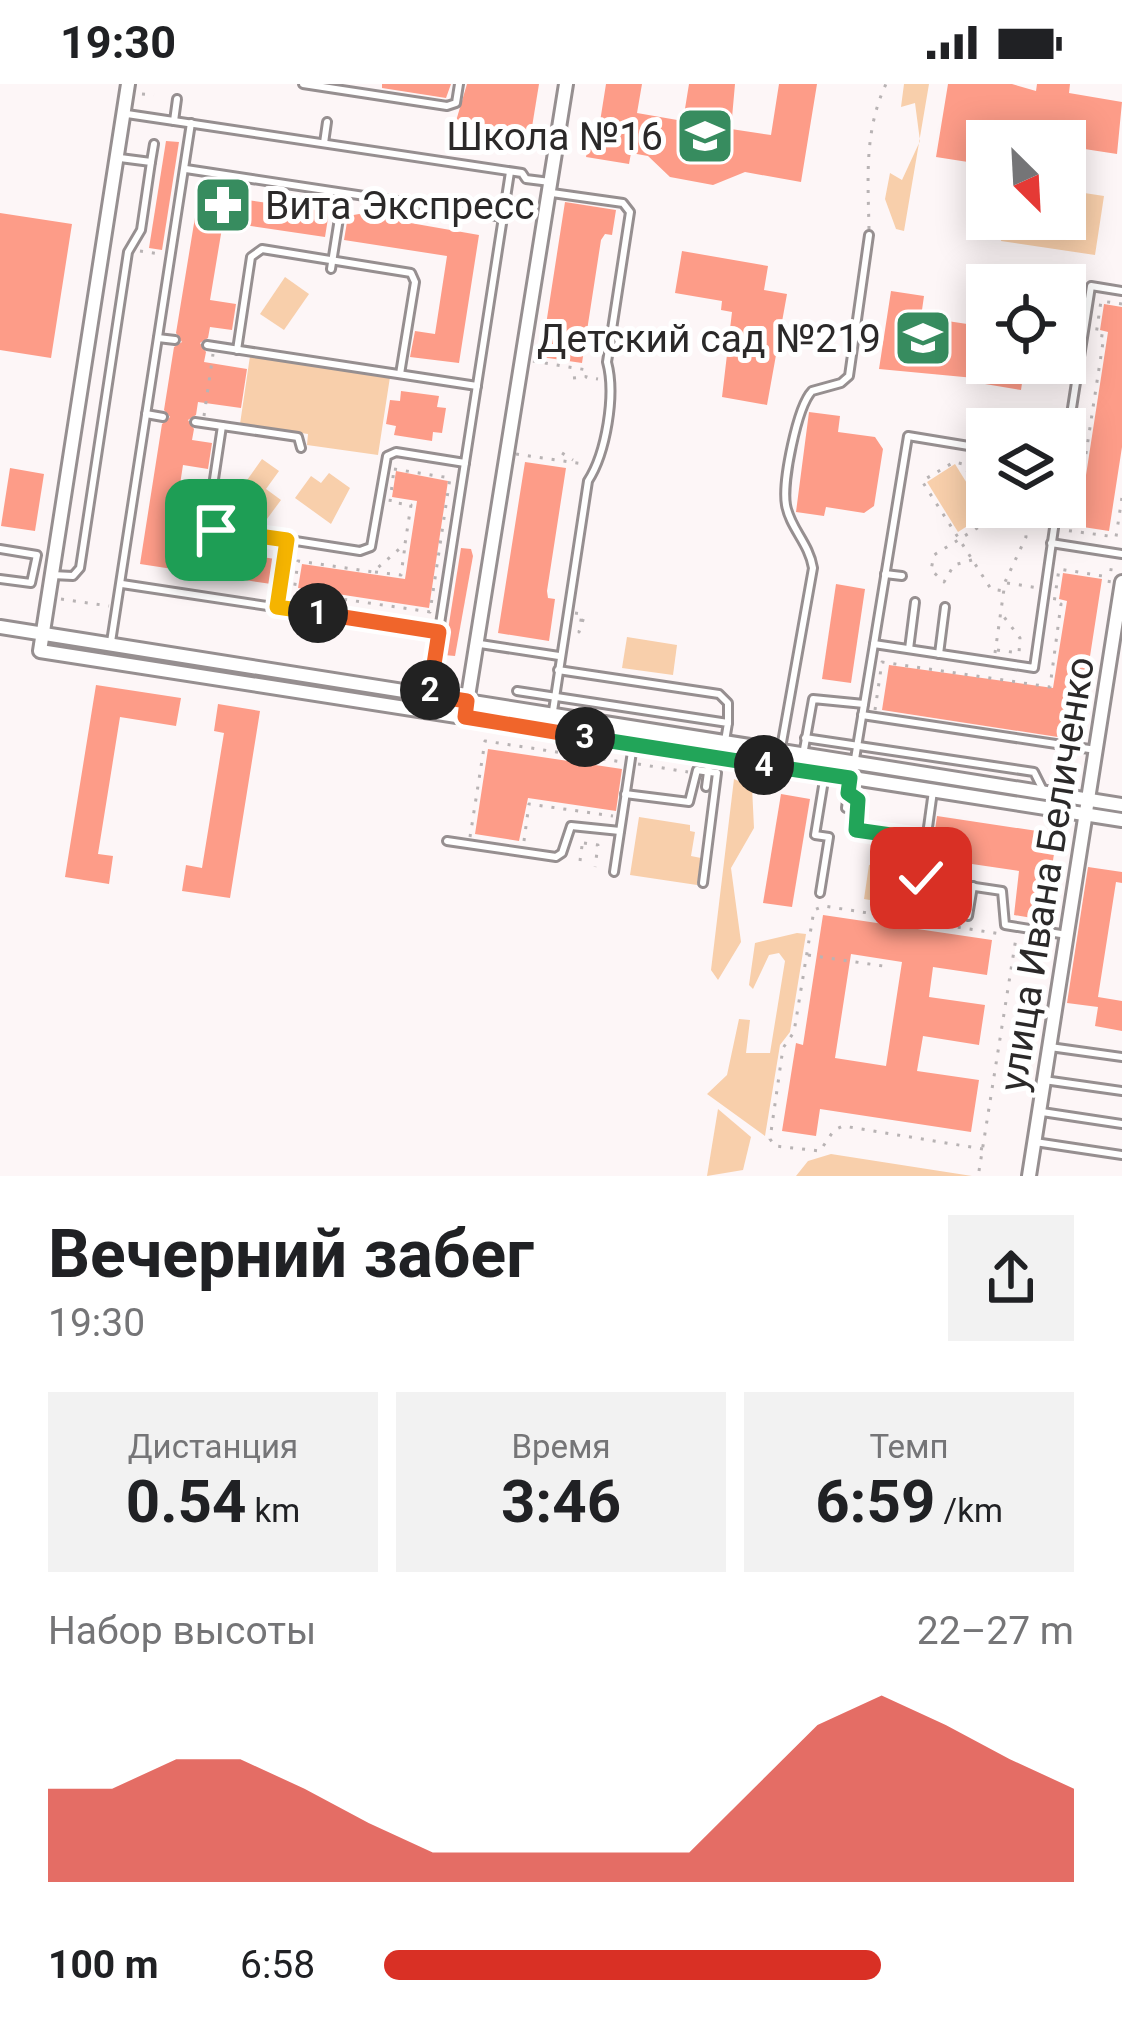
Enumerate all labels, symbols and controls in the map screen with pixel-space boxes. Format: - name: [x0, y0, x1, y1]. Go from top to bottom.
- text: 19:30: [60, 16, 176, 69]
- school or university icon: Школа №16: [674, 105, 736, 167]
- place label: Школа №16: [446, 114, 663, 160]
- north arrow: [966, 120, 1086, 240]
- map controls: [966, 120, 1086, 528]
- pharmacy icon: Вита Экспресс: [192, 174, 254, 236]
- place label: Вита Экспресс: [265, 183, 535, 229]
- button: locate: [966, 264, 1086, 384]
- school or university icon: Детский сад №219: [892, 307, 954, 369]
- place label: Детский сад №219: [537, 316, 881, 362]
- button: layers: [966, 408, 1086, 528]
- pin: [165, 479, 267, 581]
- icon: arrive: [183, 497, 249, 563]
- pin: 1: [288, 583, 348, 643]
- text: 1: [309, 593, 327, 632]
- street label: улица Ивана Беличенко: [990, 654, 1104, 1095]
- pin: 2: [400, 660, 460, 720]
- text: 2: [421, 670, 439, 709]
- pin: 3: [555, 707, 615, 767]
- text: 3: [576, 717, 594, 756]
- pin: 4: [734, 735, 794, 795]
- text: 4: [755, 745, 773, 784]
- pin: [870, 827, 972, 929]
- icon: check: [888, 845, 954, 911]
- button: share: [948, 1215, 1074, 1341]
- text: Вечерний забег: [48, 1216, 534, 1293]
- text: 19:30: [48, 1300, 145, 1346]
- text: Дистанция: [128, 1427, 298, 1466]
- text: Время: [511, 1427, 611, 1466]
- text: Темп: [869, 1427, 949, 1466]
- text: 0.54: [126, 1466, 246, 1537]
- text: 3:46: [501, 1466, 621, 1537]
- text: 6:59: [815, 1466, 935, 1537]
- text: km: [246, 1491, 300, 1530]
- text: /km: [935, 1491, 1003, 1530]
- text: Набор высоты: [48, 1608, 316, 1654]
- text: 22–27 m: [917, 1608, 1074, 1654]
- text: 100 m: [48, 1942, 159, 1988]
- text: 6:58: [240, 1942, 315, 1988]

